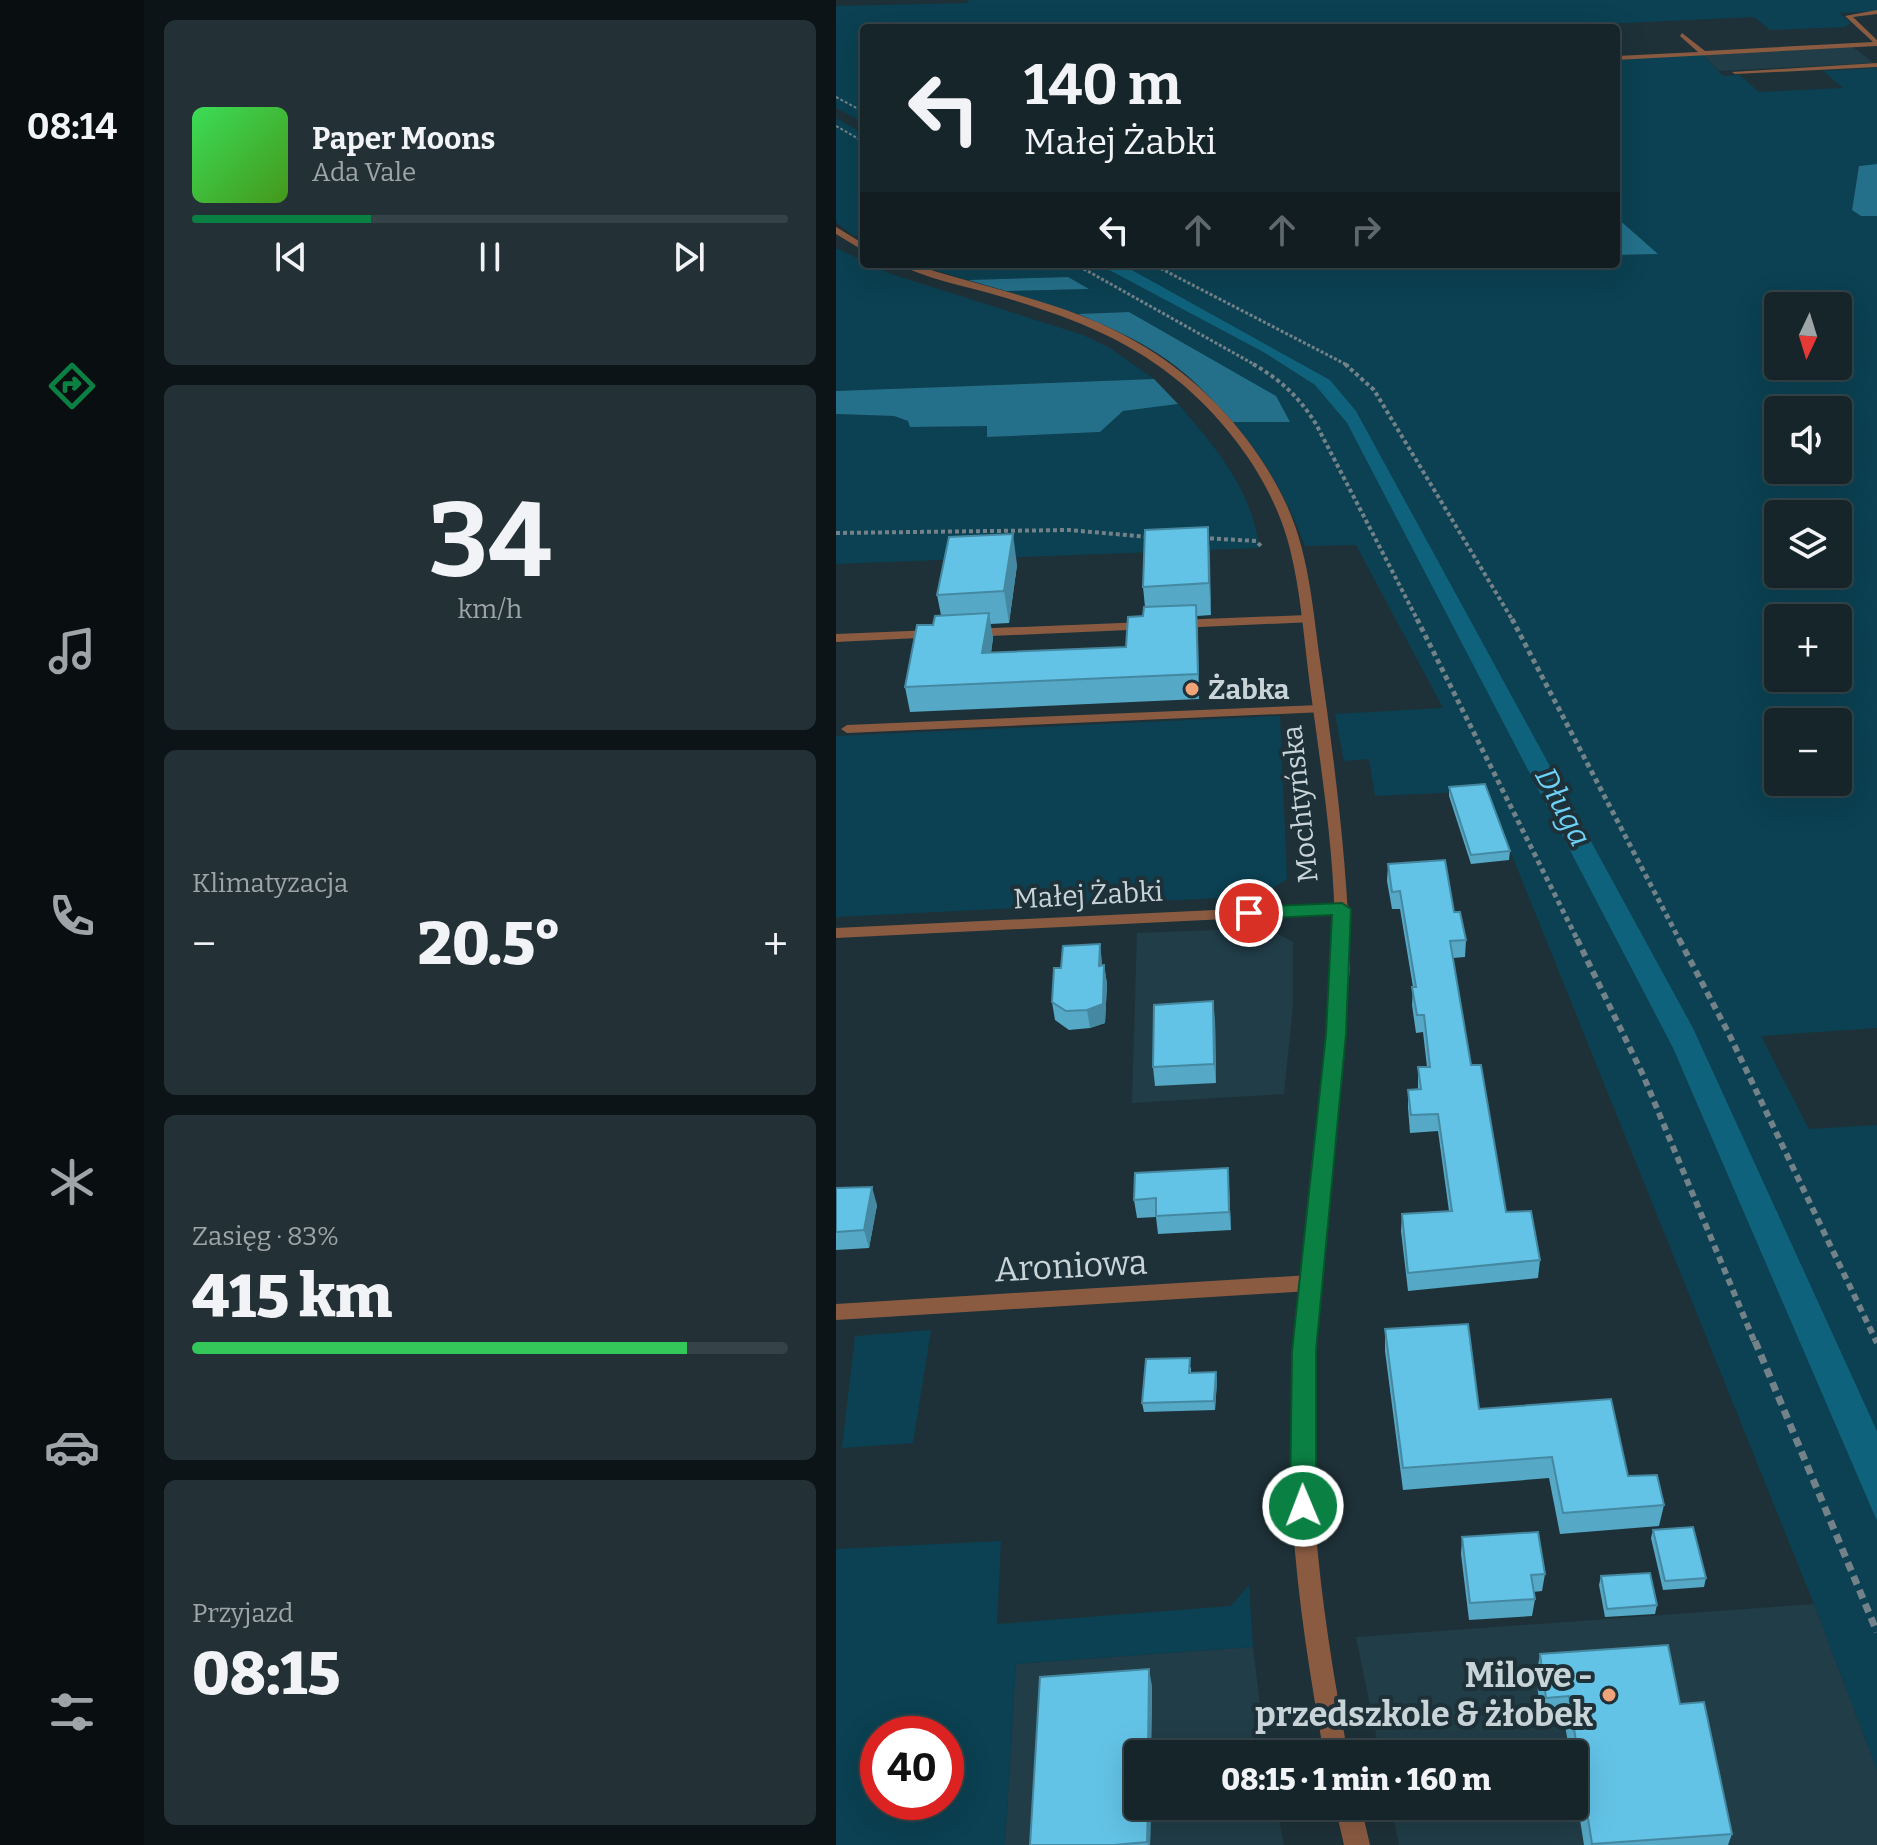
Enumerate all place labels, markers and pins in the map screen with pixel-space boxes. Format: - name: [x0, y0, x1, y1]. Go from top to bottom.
- place label: Żabka: [1208, 673, 1290, 706]
- marker: Żabka: [1183, 680, 1201, 698]
- pin: [1215, 879, 1283, 947]
- place label: Milove - przedszkole & żłobek: [1255, 1655, 1593, 1735]
- marker: Milove - przedszkole & żłobek: [1600, 1686, 1618, 1704]

